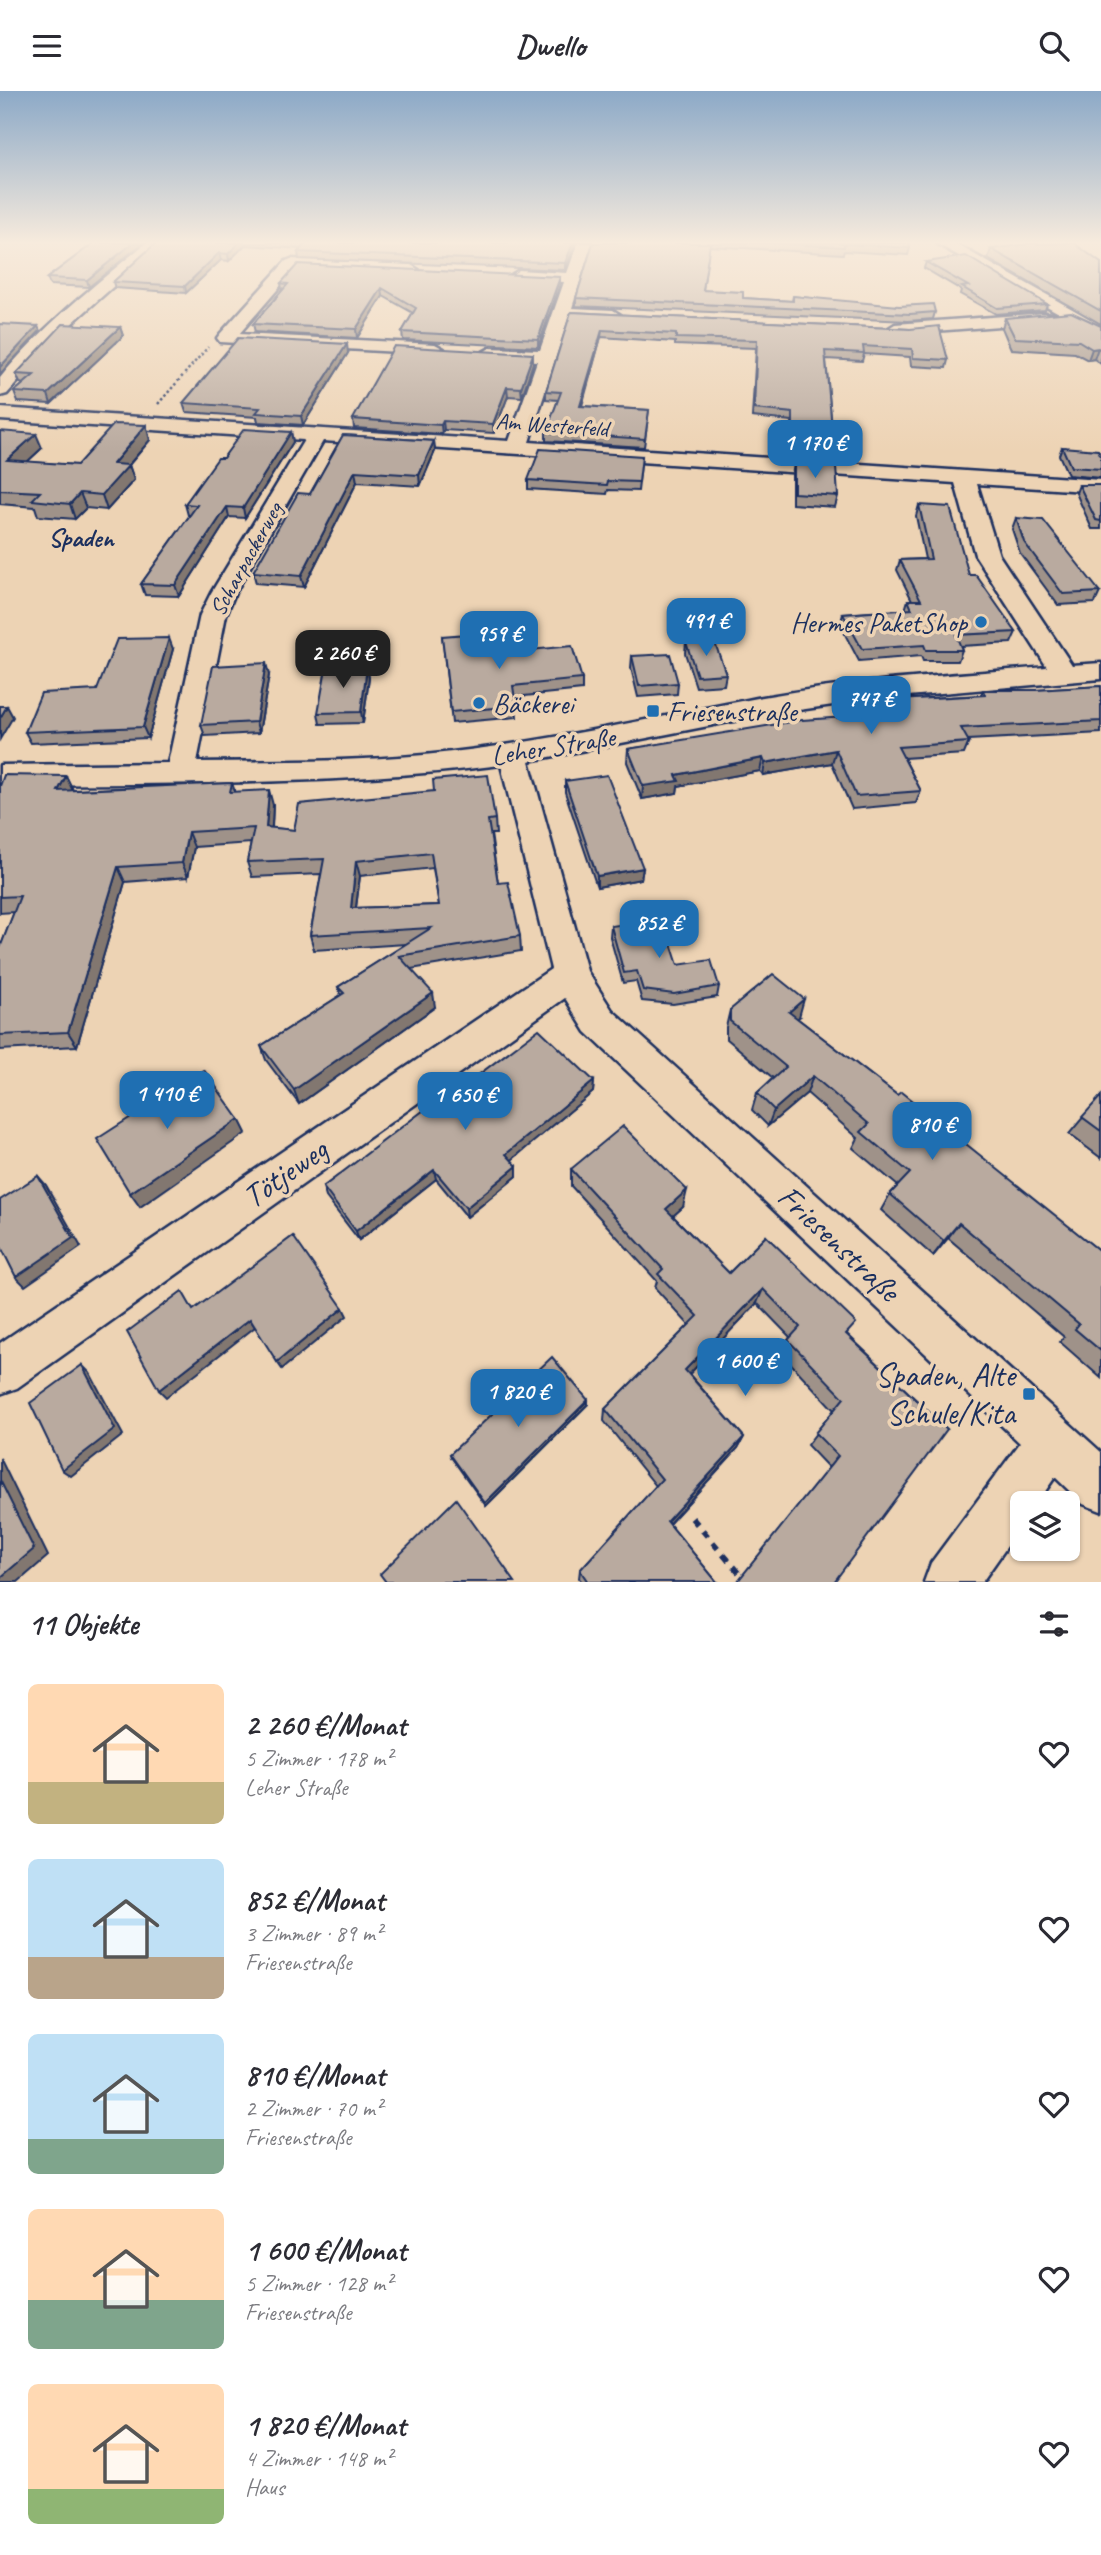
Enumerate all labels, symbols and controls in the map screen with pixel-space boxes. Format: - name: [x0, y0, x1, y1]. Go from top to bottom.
- text: Dwello: [516, 25, 585, 66]
- icon: menu: [28, 27, 66, 65]
- icon: search: [1035, 27, 1073, 65]
- street label: Am Westerfeld: [495, 407, 613, 444]
- pin: 1 170 €: [750, 421, 880, 480]
- text: 1 170 €: [784, 428, 846, 457]
- street label: Scharpackerweg: [203, 496, 290, 621]
- district label: Spaden: [48, 521, 116, 554]
- pin: 491 €: [657, 599, 755, 658]
- place label: Hermes PaketShop: [790, 605, 968, 640]
- text: 491 €: [683, 606, 729, 635]
- pin: 959 €: [450, 611, 548, 671]
- marker: Hermes PaketShop: [973, 614, 989, 630]
- text: 959 €: [476, 619, 522, 648]
- pin: 2 260 €: [278, 631, 408, 690]
- text: 2 260 €: [311, 638, 375, 667]
- pin: 747 €: [822, 677, 920, 736]
- text: 747 €: [848, 684, 894, 713]
- place label: Bäckerei: [493, 686, 577, 721]
- place label: Friesenstraße: [667, 694, 799, 729]
- marker: Bäckerei: [471, 695, 487, 711]
- marker: Friesenstraße: [645, 703, 661, 719]
- street label: Leher Straße: [489, 719, 619, 773]
- pin: 852 €: [610, 901, 708, 960]
- text: 852 €: [636, 908, 682, 937]
- pin: 1 410 €: [102, 1072, 232, 1131]
- pin: 1 650 €: [400, 1073, 530, 1132]
- text: 1 410 €: [136, 1079, 198, 1108]
- text: 1 650 €: [434, 1080, 497, 1109]
- pin: 810 €: [883, 1103, 981, 1162]
- text: 810 €: [909, 1110, 955, 1139]
- street label: Tötjeweg: [234, 1128, 337, 1217]
- street label: Friesenstraße: [769, 1176, 911, 1312]
- pin: 1 600 €: [680, 1339, 810, 1398]
- text: 1 600 €: [713, 1346, 777, 1375]
- place label: Spaden, Alte Schule/Kita: [875, 1354, 1017, 1434]
- pin: 1 820 €: [453, 1369, 583, 1429]
- text: 1 820 €: [487, 1377, 549, 1406]
- marker: Spaden, Alte Schule/Kita: [1021, 1386, 1037, 1402]
- map controls: [1010, 1491, 1080, 1561]
- button: layers: [1010, 1491, 1080, 1561]
- text: 11 Objekte: [28, 1605, 138, 1643]
- icon: filters: [1035, 1605, 1073, 1643]
- text: 2 260 €/Monat: [245, 1706, 406, 1744]
- icon: home: [84, 1712, 168, 1796]
- icon: heart: [1035, 1735, 1073, 1773]
- text: 5 Zimmer · 178 m²: [245, 1744, 392, 1773]
- text: Leher Straße: [245, 1773, 347, 1802]
- text: 852 €/Monat: [245, 1881, 384, 1919]
- icon: home: [84, 1887, 168, 1971]
- icon: heart: [1035, 1910, 1073, 1948]
- text: 3 Zimmer · 89 m²: [245, 1919, 382, 1948]
- text: Friesenstraße: [245, 1948, 351, 1977]
- text: 810 €/Monat: [245, 2056, 385, 2094]
- icon: home: [84, 2062, 168, 2146]
- icon: heart: [1035, 2085, 1073, 2123]
- text: 2 Zimmer · 70 m²: [245, 2094, 382, 2123]
- text: Friesenstraße: [245, 2123, 351, 2152]
- text: 1 600 €/Monat: [245, 2231, 406, 2269]
- icon: home: [84, 2237, 168, 2321]
- icon: heart: [1035, 2260, 1073, 2298]
- text: 5 Zimmer · 128 m²: [245, 2269, 392, 2298]
- text: Friesenstraße: [245, 2298, 351, 2327]
- text: 1 820 €/Monat: [245, 2406, 406, 2444]
- icon: home: [84, 2412, 168, 2496]
- icon: heart: [1035, 2435, 1073, 2473]
- text: 4 Zimmer · 148 m²: [245, 2444, 392, 2473]
- text: Haus: [245, 2473, 284, 2502]

